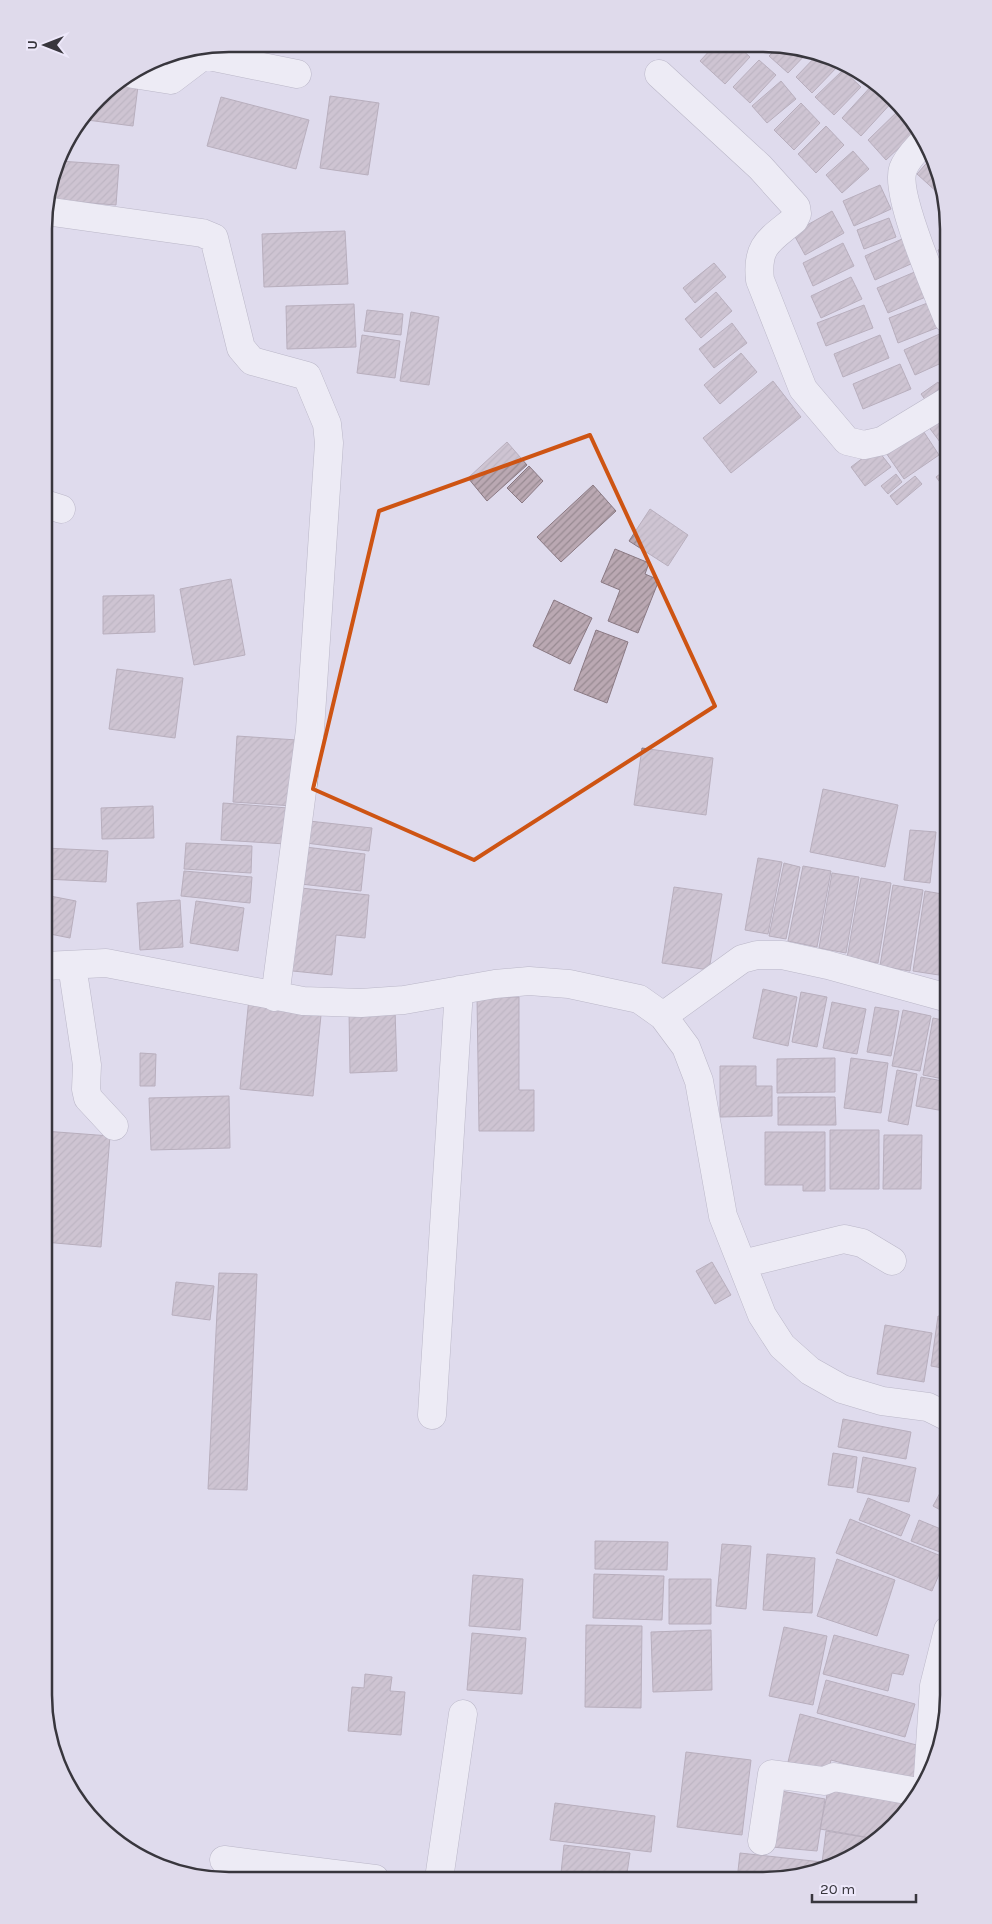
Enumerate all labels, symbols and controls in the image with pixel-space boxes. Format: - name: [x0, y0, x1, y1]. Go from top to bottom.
- north arrow: [20, 20, 70, 70]
- text: U: [24, 40, 41, 50]
- scale bar: [812, 1872, 916, 1904]
- text: 20 m: [820, 1880, 855, 1898]

